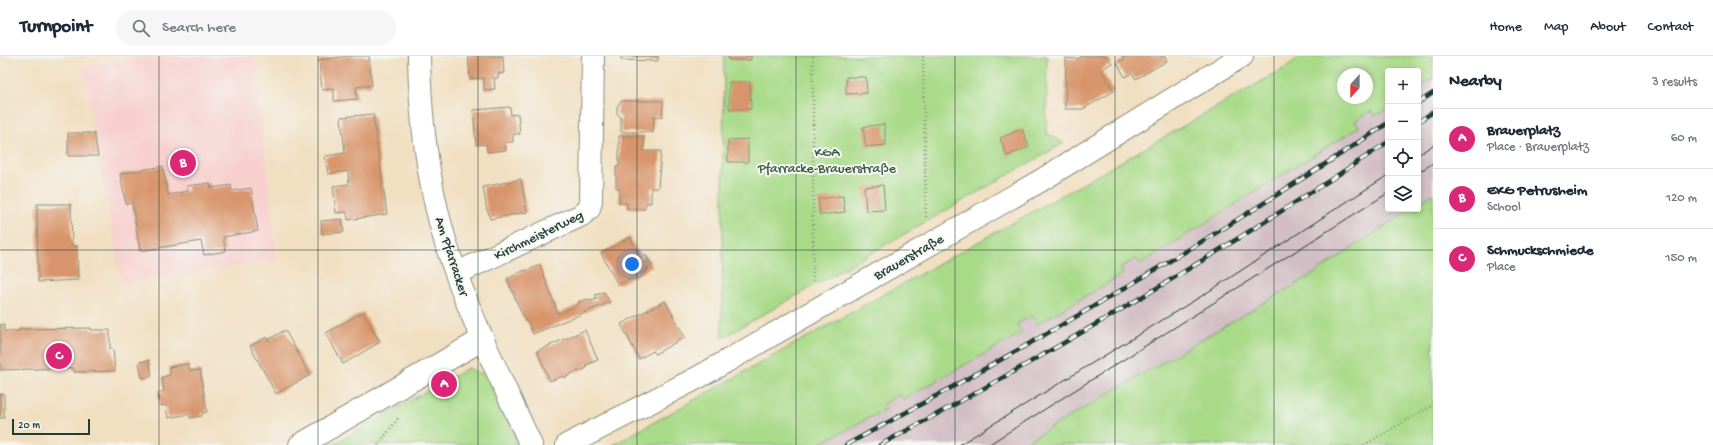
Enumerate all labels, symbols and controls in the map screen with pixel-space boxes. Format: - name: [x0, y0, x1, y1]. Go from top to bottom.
- search box: [116, 10, 396, 46]
- text: Turnpoint: [20, 16, 92, 39]
- icon: search: [130, 17, 152, 39]
- text: Search here: [162, 19, 236, 37]
- text: Home: [1490, 19, 1522, 36]
- text: Map: [1544, 19, 1568, 36]
- text: About: [1590, 19, 1626, 36]
- text: Contact: [1648, 19, 1693, 36]
- north arrow: [1337, 68, 1373, 104]
- map controls: [1385, 68, 1421, 212]
- button: +: [1385, 68, 1421, 104]
- text: Nearby: [1449, 72, 1502, 92]
- text: 3 results: [1652, 75, 1697, 90]
- button: −: [1385, 104, 1421, 140]
- text: Brauerplatz: [1487, 122, 1560, 140]
- text: A: [1458, 131, 1466, 146]
- text: 60 m: [1671, 131, 1697, 146]
- button: locate: [1385, 140, 1421, 176]
- text: Place · Brauerplatz: [1487, 140, 1589, 155]
- park label: KGA Pfarracke-Brauerstraße: [757, 145, 897, 178]
- pin: B: [170, 148, 196, 178]
- button: layers: [1385, 176, 1421, 212]
- text: EKG Petrusheim: [1487, 182, 1587, 200]
- text: B: [1459, 191, 1465, 206]
- text: 120 m: [1666, 191, 1697, 206]
- text: School: [1487, 200, 1521, 215]
- street label: Kirchmeisterweg: [492, 207, 587, 265]
- street label: Am Pfarracker: [430, 215, 472, 299]
- street label: Brauerstraße: [870, 231, 948, 286]
- text: Schmuckschmiede: [1487, 242, 1593, 260]
- text: C: [1458, 251, 1466, 266]
- text: 150 m: [1665, 251, 1697, 266]
- your location: [622, 254, 642, 274]
- text: Place: [1487, 260, 1515, 275]
- pin: C: [46, 341, 72, 371]
- pin: A: [431, 369, 457, 399]
- scale bar: [12, 417, 90, 436]
- text: 20 m: [18, 420, 40, 432]

